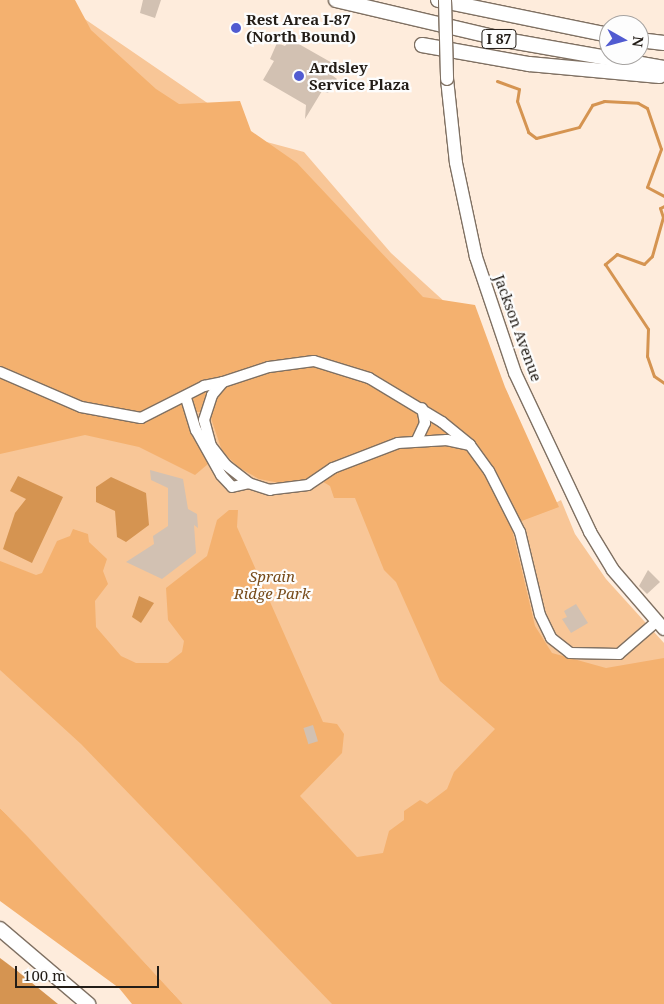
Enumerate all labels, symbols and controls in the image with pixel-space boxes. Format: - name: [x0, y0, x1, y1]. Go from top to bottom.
- place label: Rest Area I-87 (North Bound): [246, 10, 356, 45]
- north arrow: [599, 15, 649, 65]
- marker: Rest Area I-87 (North Bound): [230, 22, 242, 34]
- road number: I 87: [480, 28, 518, 50]
- text: N: [628, 35, 648, 48]
- place label: Ardsley Service Plaza: [309, 58, 410, 93]
- marker: Ardsley Service Plaza: [293, 70, 305, 82]
- street label: Jackson Avenue: [490, 272, 546, 384]
- park label: Sprain Ridge Park: [234, 567, 310, 602]
- scale bar: [18, 956, 161, 988]
- text: 100 m: [23, 965, 66, 985]

